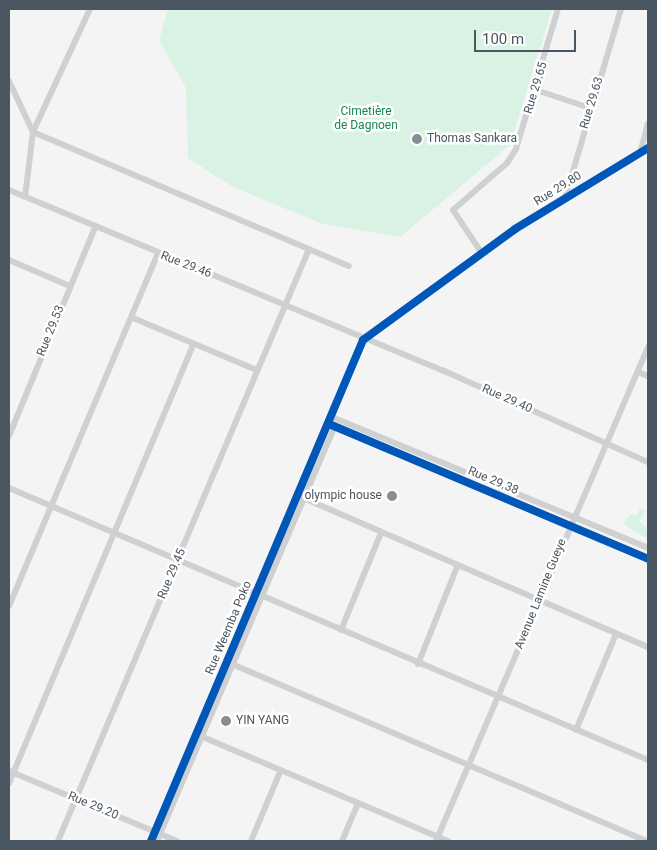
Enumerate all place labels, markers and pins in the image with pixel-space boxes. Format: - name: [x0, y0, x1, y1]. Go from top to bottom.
- place label: Thomas Sankara: [427, 132, 517, 146]
- marker: Thomas Sankara: [411, 133, 423, 145]
- place label: olympic house: [304, 489, 382, 503]
- marker: olympic house: [386, 490, 398, 502]
- place label: YIN YANG: [236, 714, 289, 728]
- marker: YIN YANG: [220, 715, 232, 727]

